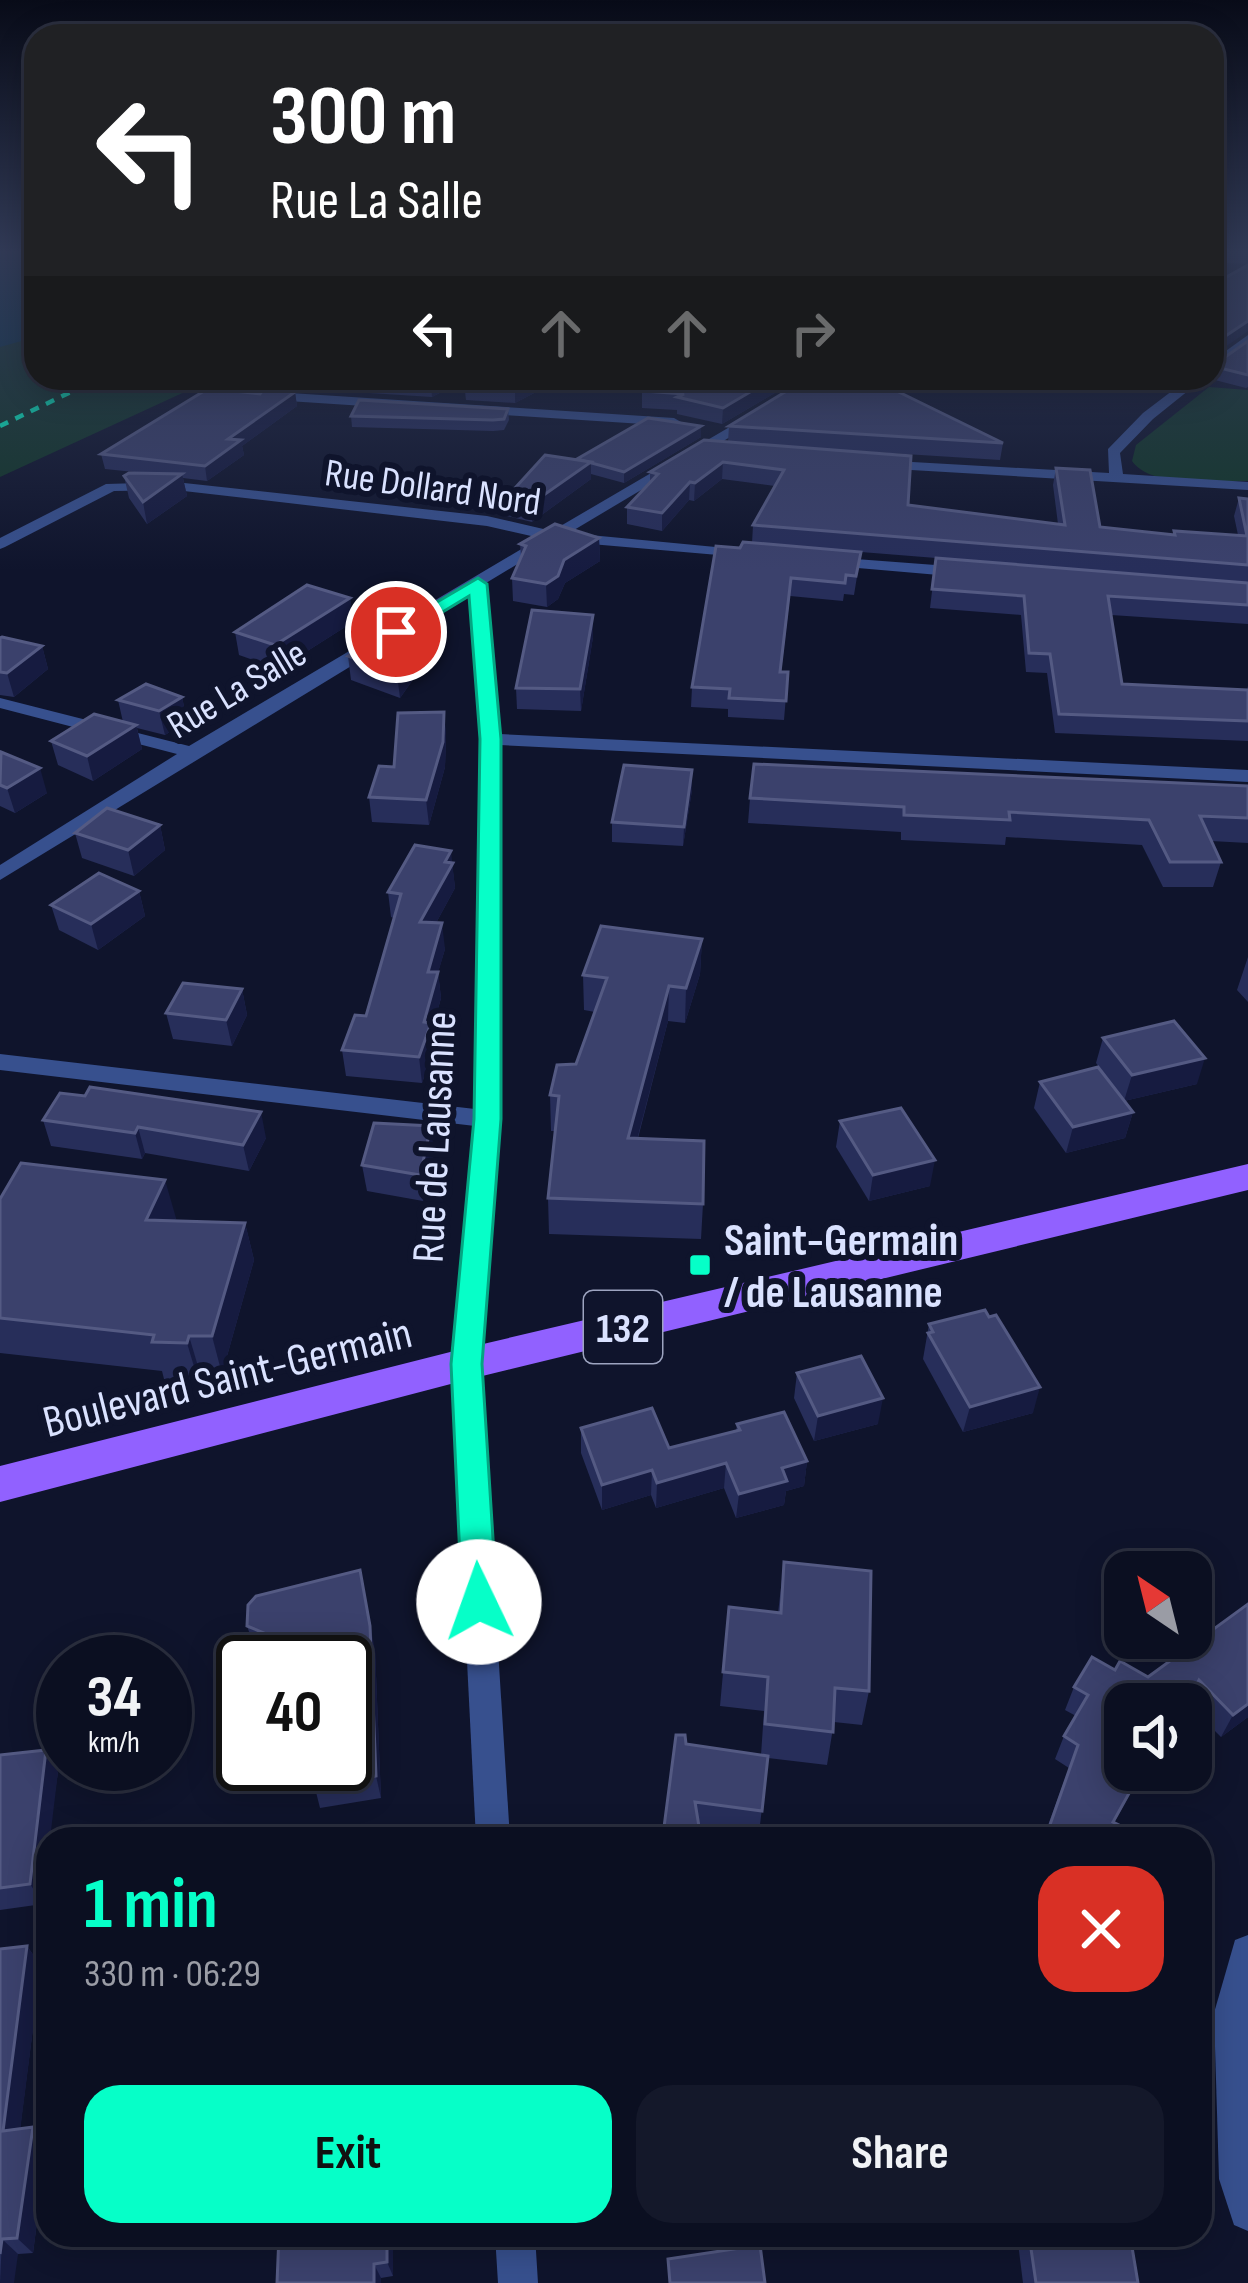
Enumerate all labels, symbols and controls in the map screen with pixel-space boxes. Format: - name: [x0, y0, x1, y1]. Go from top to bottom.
- text: 300 m: [270, 67, 456, 168]
- icon: left: [72, 72, 228, 228]
- text: Rue La Salle: [270, 169, 483, 234]
- icon: left: [402, 300, 468, 366]
- icon: ahead: [528, 300, 594, 366]
- icon: ahead: [654, 300, 720, 366]
- icon: right: [780, 300, 846, 366]
- street label: Rue Dollard Nord: [322, 450, 543, 527]
- pin: [345, 581, 447, 683]
- icon: arrive: [363, 599, 429, 665]
- street label: Rue La Salle: [159, 630, 315, 750]
- street label: Rue de Lausanne: [401, 1010, 470, 1264]
- place label: Saint-Germain / de Lausanne: [724, 1214, 958, 1321]
- marker: Saint-Germain / de Lausanne: [687, 1252, 713, 1278]
- road number: 132: [584, 1291, 662, 1363]
- street label: Boulevard Saint-Germain: [38, 1306, 418, 1451]
- position arrow: [416, 1539, 542, 1665]
- north arrow: [1104, 1551, 1212, 1659]
- map controls: [1104, 1551, 1212, 1791]
- speed limit sign: 40: [216, 1635, 372, 1791]
- text: 34: [87, 1662, 141, 1734]
- button: sound: [1104, 1683, 1212, 1791]
- text: km/h: [88, 1725, 140, 1761]
- text: 1 min: [84, 1862, 218, 1949]
- button: close: [1038, 1866, 1164, 1992]
- text: 330 m · 06:29: [84, 1951, 261, 1998]
- button: Exit: [84, 2085, 612, 2223]
- button: Share: [636, 2085, 1164, 2223]

